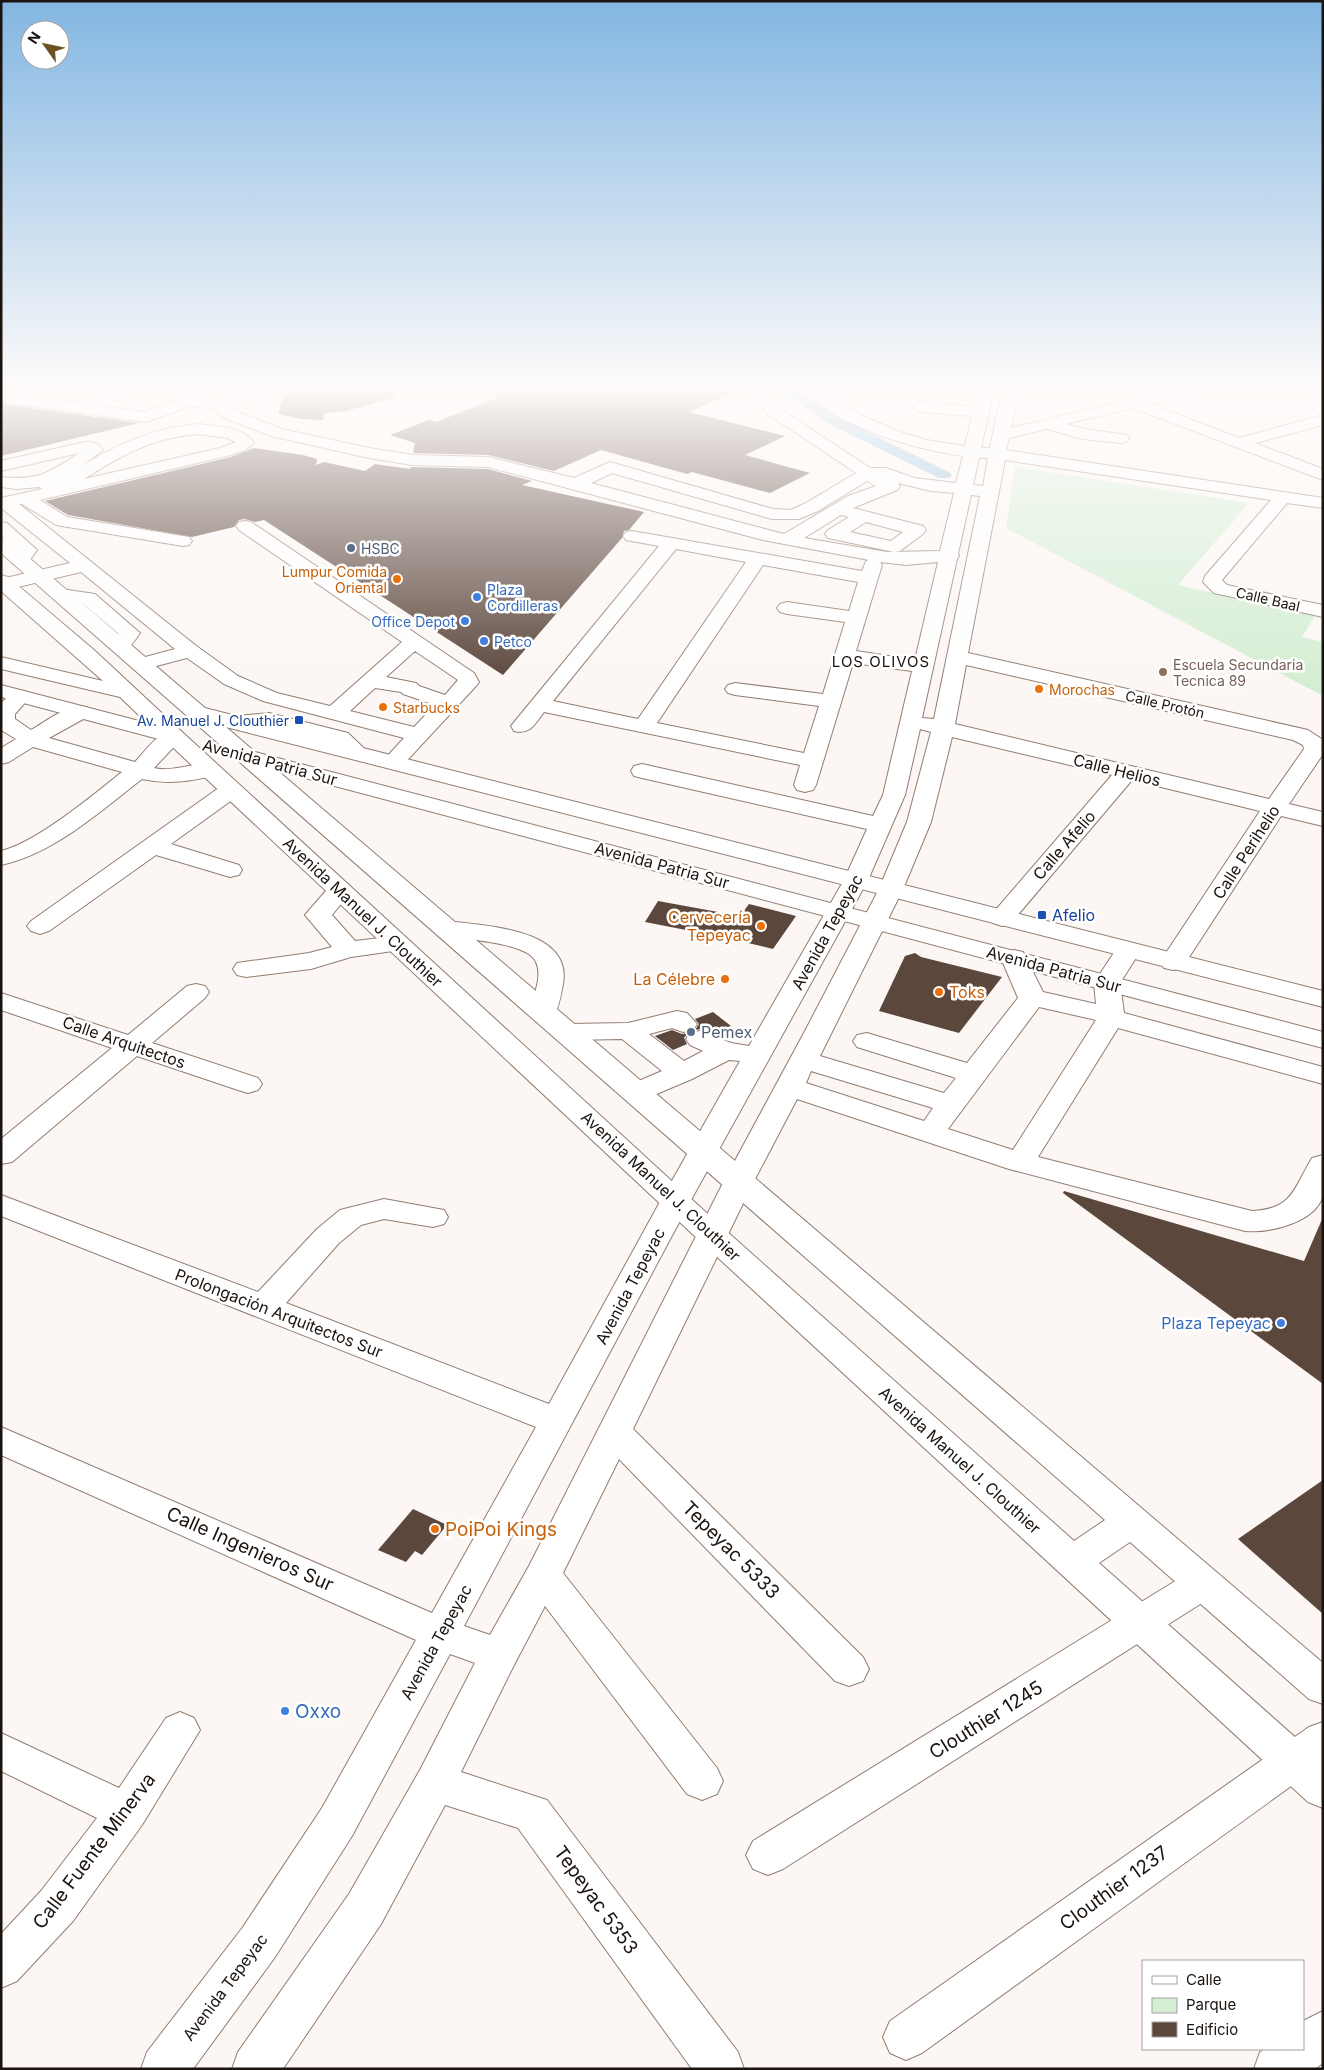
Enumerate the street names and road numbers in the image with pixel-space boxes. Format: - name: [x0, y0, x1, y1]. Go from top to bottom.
- street label: Calle Baal: [1234, 583, 1302, 615]
- street label: Calle Protón: [1124, 687, 1206, 721]
- street label: Avenida Patria Sur: [201, 734, 339, 790]
- street label: Calle Helios: [1071, 749, 1163, 791]
- street label: Calle Perihelio: [1208, 801, 1284, 903]
- street label: Calle Afelio: [1028, 806, 1100, 884]
- street label: Avenida Manuel J. Clouthier: [279, 833, 447, 991]
- street label: Avenida Patria Sur: [593, 837, 731, 893]
- street label: Avenida Tepeyac: [787, 871, 867, 993]
- street label: Avenida Patria Sur: [985, 941, 1123, 997]
- street label: Calle Arquitectos: [60, 1012, 188, 1072]
- street label: Avenida Manuel J. Clouthier: [577, 1107, 745, 1265]
- street label: Avenida Tepeyac: [591, 1224, 669, 1348]
- street label: Prolongación Arquitectos Sur: [172, 1264, 386, 1362]
- street label: Avenida Manuel J. Clouthier: [875, 1382, 1045, 1538]
- street label: Tepeyac 5333: [677, 1496, 785, 1604]
- street label: Calle Ingenieros Sur: [163, 1502, 337, 1596]
- street label: Avenida Tepeyac: [396, 1581, 476, 1703]
- street label: Clouthier 1245: [925, 1676, 1047, 1764]
- street label: Calle Fuente Minerva: [28, 1768, 160, 1934]
- street label: Tepeyac 5353: [549, 1841, 643, 1959]
- street label: Clouthier 1237: [1055, 1841, 1173, 1935]
- street label: Avenida Tepeyac: [178, 1930, 272, 2044]

